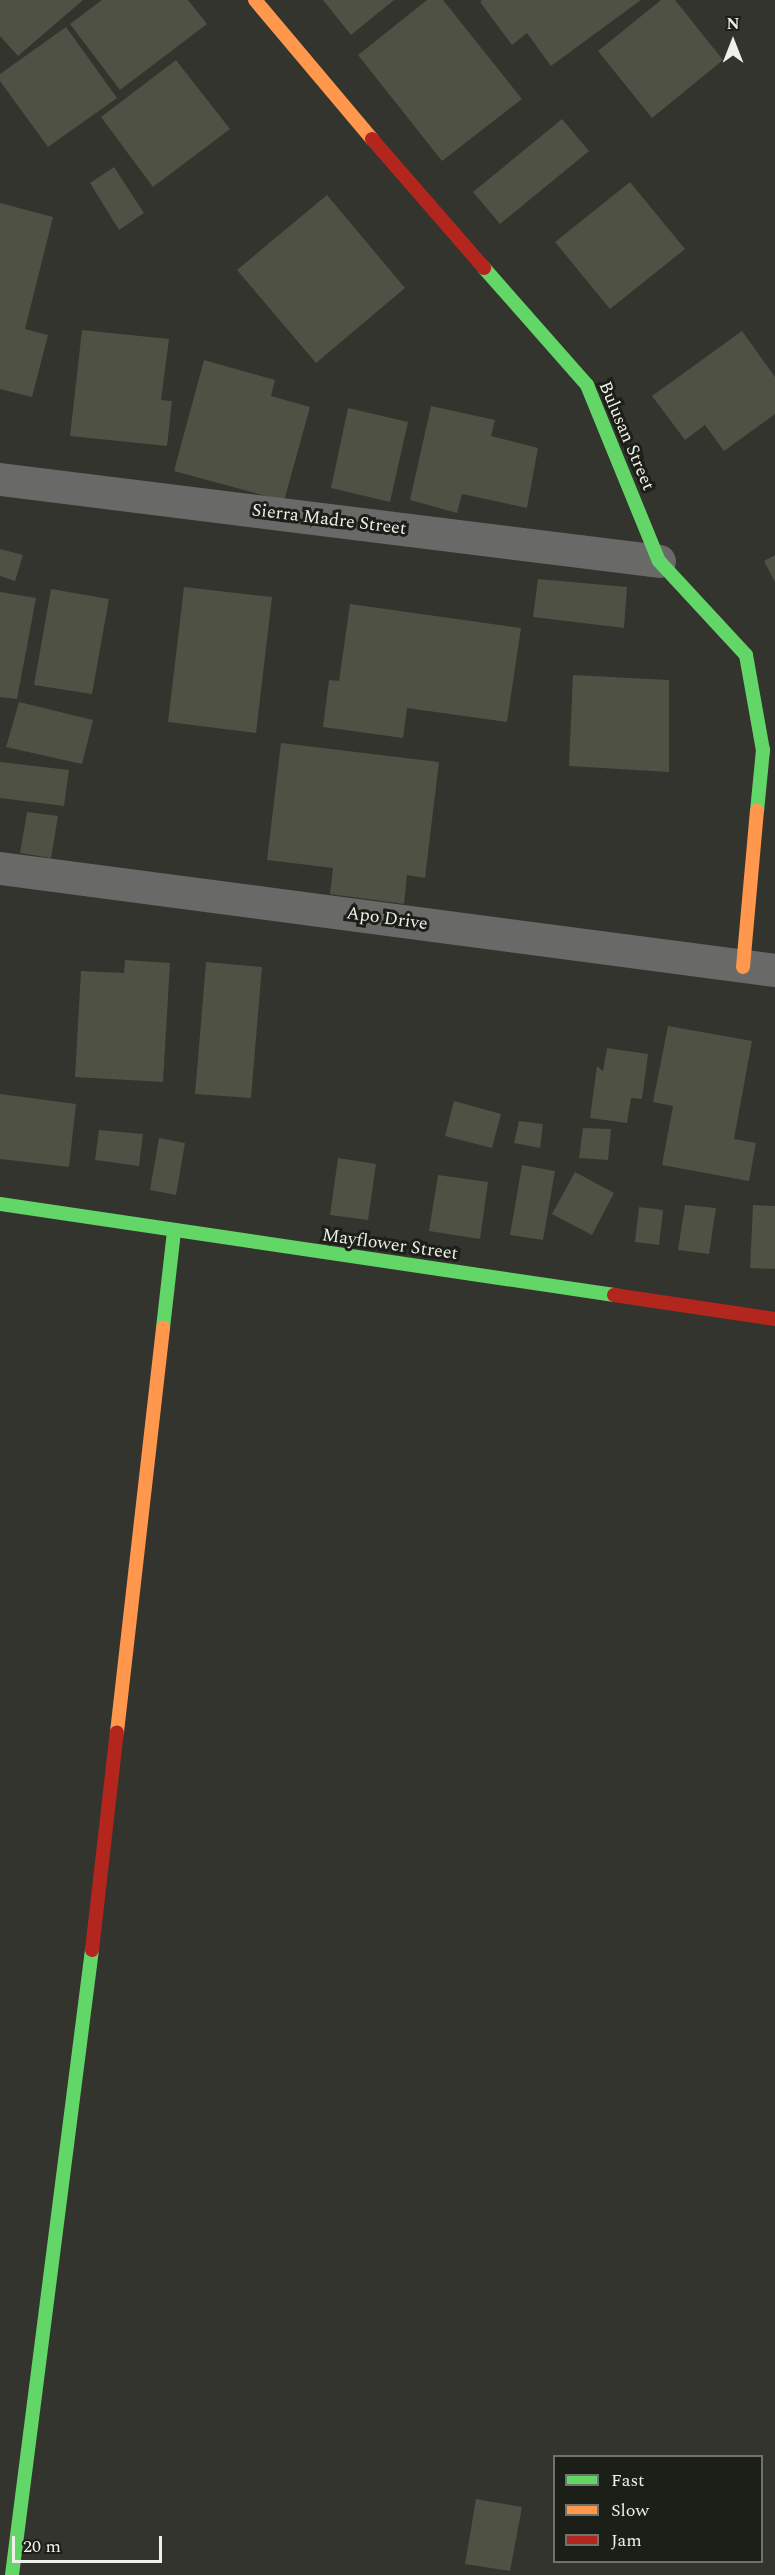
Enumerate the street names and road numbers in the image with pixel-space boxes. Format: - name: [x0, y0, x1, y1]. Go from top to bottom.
- street label: Bulusan Street: [593, 378, 659, 494]
- street label: Sierra Madre Street: [251, 500, 407, 540]
- street label: Apo Drive: [345, 903, 429, 935]
- street label: Mayflower Street: [321, 1225, 459, 1265]

